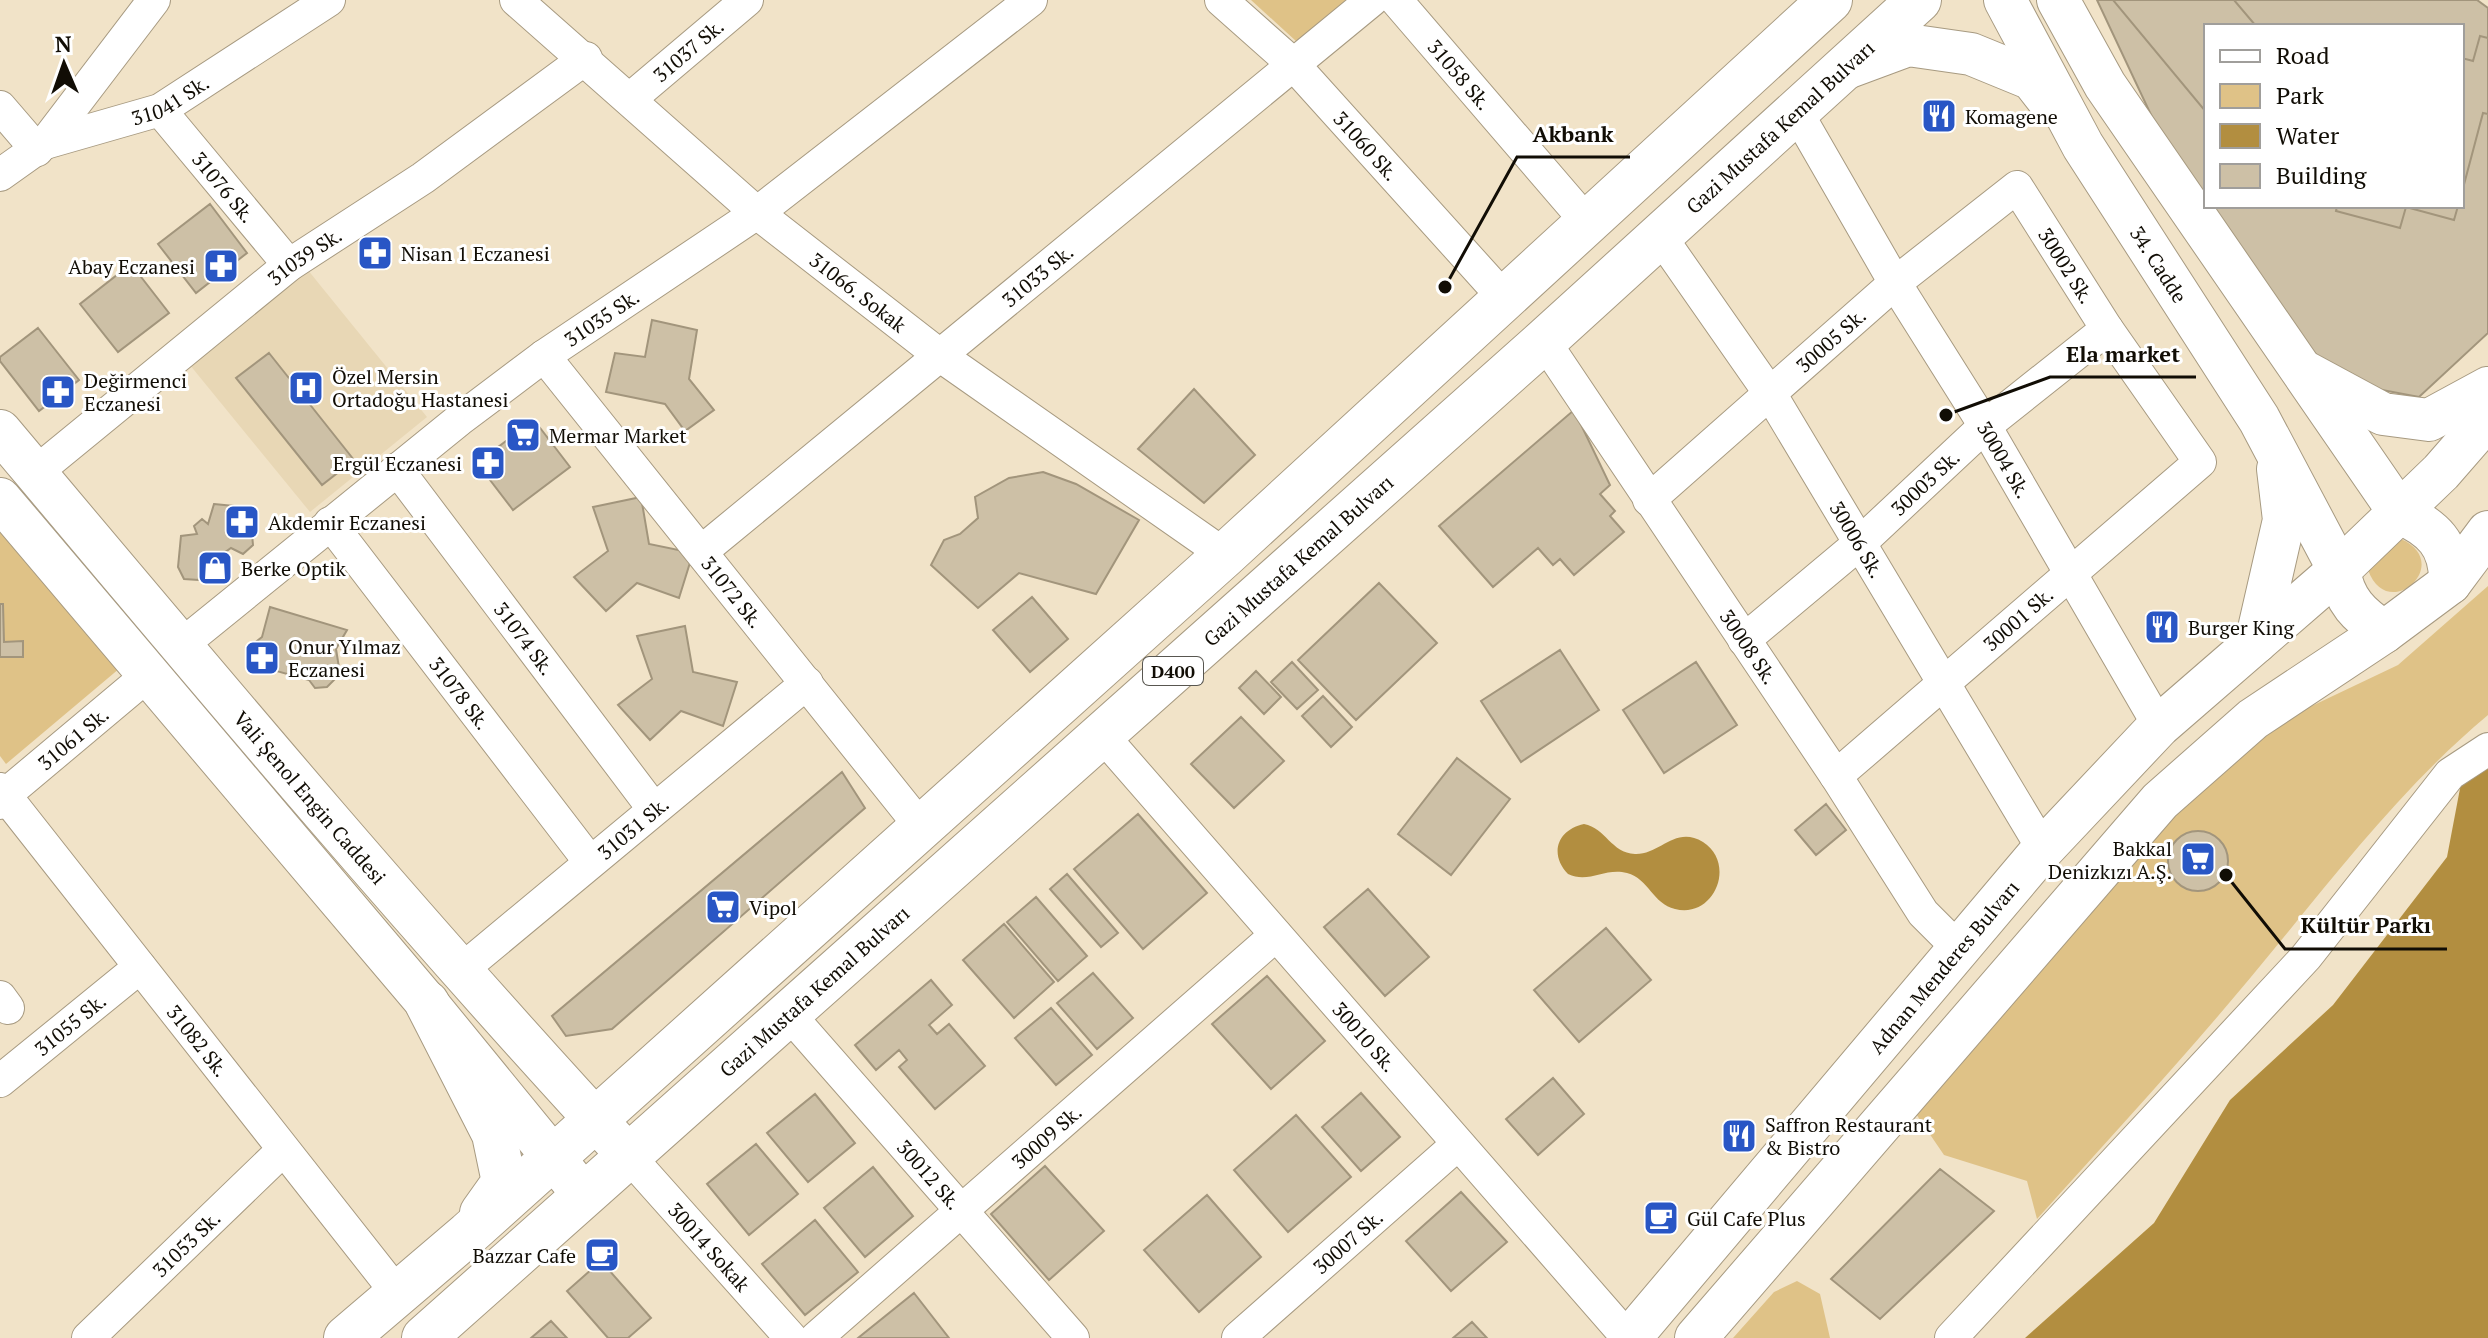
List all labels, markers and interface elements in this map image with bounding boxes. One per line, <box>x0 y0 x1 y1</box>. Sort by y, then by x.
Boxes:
street label: 31037 Sk. <box>647 12 729 88</box>
north arrow <box>24 24 104 104</box>
legend <box>2204 24 2464 208</box>
text: N <box>54 29 72 58</box>
street label: 31058 Sk. <box>1422 33 1498 115</box>
street label: Gazi Mustafa Kemal Bulvarı <box>1680 34 1880 219</box>
text: Road <box>2276 39 2330 71</box>
street label: 31041 Sk. <box>128 68 214 131</box>
text: Park <box>2276 79 2325 111</box>
restaurant icon: Komagene <box>1920 97 1958 135</box>
place label: Komagene <box>1965 103 2058 130</box>
street label: 31060 Sk. <box>1328 105 1405 186</box>
callout: Akbank <box>1517 111 1630 157</box>
text: Akbank <box>1532 119 1614 148</box>
text: Water <box>2276 119 2340 151</box>
street label: 31076 Sk. <box>186 146 261 228</box>
text: Building <box>2276 159 2367 191</box>
street label: 34. Cadde <box>2124 220 2194 308</box>
street label: 31039 Sk. <box>261 221 347 291</box>
street label: 30002 Sk. <box>2033 222 2101 308</box>
pharmacy icon: Nisan 1 Eczanesi <box>356 234 394 272</box>
street label: 31033 Sk. <box>996 238 1079 313</box>
place label: Nisan 1 Eczanesi <box>401 240 550 267</box>
street label: 31066. Sokak <box>804 246 913 338</box>
pharmacy icon: Abay Eczanesi <box>202 247 240 285</box>
place label: Abay Eczanesi <box>68 253 195 280</box>
street label: 31035 Sk. <box>559 283 644 352</box>
street label: 30005 Sk. <box>1790 302 1871 378</box>
callout: Ela market <box>2050 331 2196 377</box>
text: Ela market <box>2066 339 2180 368</box>
place label: Özel Mersin Ortadoğu Hastanesi <box>332 363 508 413</box>
place label: Değirmenci Eczanesi <box>84 367 187 417</box>
hospital icon: Özel Mersin Ortadoğu Hastanesi <box>287 369 325 407</box>
pharmacy icon: Değirmenci Eczanesi <box>39 373 77 411</box>
supermarket icon: Mermar Market <box>504 416 542 454</box>
street label: 30004 Sk. <box>1971 416 2037 503</box>
place label: Mermar Market <box>549 422 687 449</box>
street label: 30003 Sk. <box>1885 443 1965 521</box>
pharmacy icon: Ergül Eczanesi <box>469 444 507 482</box>
place label: Ergül Eczanesi <box>333 450 462 477</box>
street label: Gazi Mustafa Kemal Bulvarı <box>1197 468 1399 652</box>
street label: 30006 Sk. <box>1824 496 1891 583</box>
pharmacy icon: Akdemir Eczanesi <box>223 503 261 541</box>
place label: Akdemir Eczanesi <box>268 509 426 536</box>
shop icon: Berke Optik <box>196 549 234 587</box>
street label: 31072 Sk. <box>696 550 770 633</box>
place label: Berke Optik <box>241 555 346 582</box>
street label: 30001 Sk. <box>1977 581 2059 657</box>
street label: 31074 Sk. <box>488 596 561 680</box>
street label: 30008 Sk. <box>1714 604 1784 689</box>
restaurant icon: Burger King <box>2143 608 2181 646</box>
place label: Burger King <box>2188 614 2294 641</box>
place label: Onur Yılmaz Eczanesi <box>288 633 401 683</box>
pharmacy icon: Onur Yılmaz Eczanesi <box>243 639 281 677</box>
street label: 31078 Sk. <box>424 651 497 735</box>
road number: D400 <box>1143 657 1203 685</box>
street label: 31061 Sk. <box>32 700 114 776</box>
street label: Vali Şenol Engin Caddesi <box>228 705 392 890</box>
street label: 31031 Sk. <box>592 790 674 865</box>
place label: Bakkal Denizkızı A.Ş. <box>2048 835 2172 885</box>
supermarket icon: Bakkal Denizkızı A.Ş. <box>2179 840 2217 878</box>
street label: Adnan Menderes Bulvarı <box>1863 874 2025 1059</box>
supermarket icon: Vipol <box>704 888 742 926</box>
place label: Vipol <box>749 894 797 921</box>
street label: Gazi Mustafa Kemal Bulvarı <box>713 899 915 1083</box>
callout: Kültür Parkı <box>2285 903 2447 949</box>
text: Kültür Parkı <box>2301 910 2431 939</box>
street label: 31055 Sk. <box>28 987 111 1061</box>
street label: 30010 Sk. <box>1327 996 1403 1077</box>
street label: 31082 Sk. <box>161 999 235 1082</box>
street label: 30009 Sk. <box>1005 1098 1087 1174</box>
place label: Saffron Restaurant & Bistro <box>1765 1111 1933 1161</box>
restaurant icon: Saffron Restaurant & Bistro <box>1720 1117 1758 1155</box>
street label: 30012 Sk. <box>891 1134 968 1215</box>
street label: 30014 Sokak <box>663 1196 757 1297</box>
cafe icon: Gül Cafe Plus <box>1642 1199 1680 1237</box>
street label: 30007 Sk. <box>1307 1203 1388 1280</box>
street label: 31053 Sk. <box>146 1204 226 1283</box>
place label: Gül Cafe Plus <box>1687 1205 1806 1232</box>
cafe icon: Bazzar Cafe <box>583 1236 621 1274</box>
place label: Bazzar Cafe <box>472 1242 576 1269</box>

